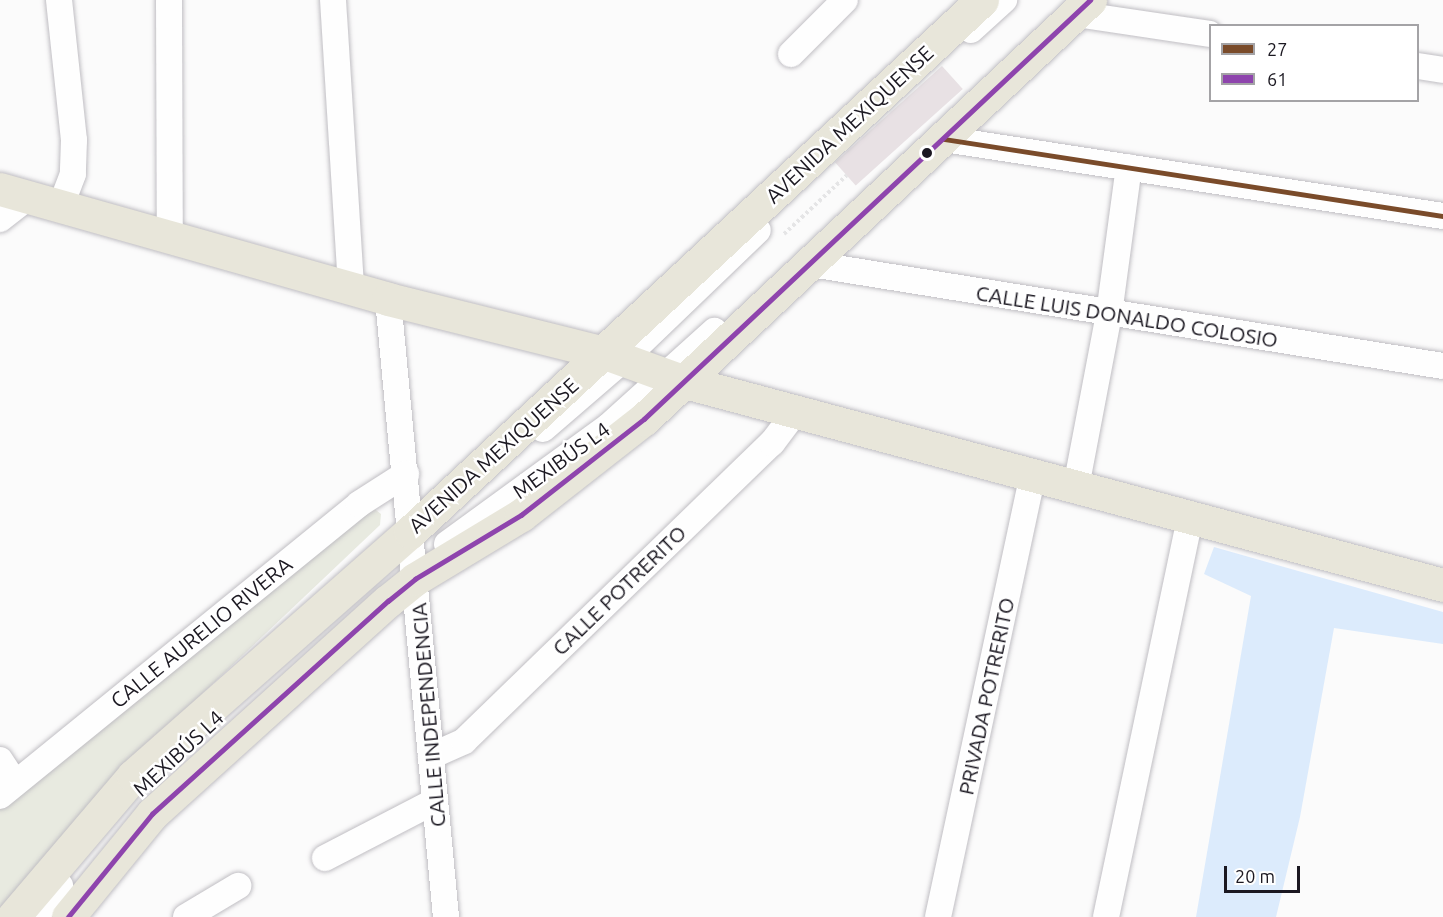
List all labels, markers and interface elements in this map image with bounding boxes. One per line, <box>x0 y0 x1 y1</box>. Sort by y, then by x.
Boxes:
legend <box>1209 24 1419 102</box>
text: 27 <box>1267 39 1287 59</box>
street label: AVENIDA MEXIQUENSE <box>760 40 938 208</box>
text: 61 <box>1267 69 1287 89</box>
unlabelled marker <box>921 147 933 159</box>
street label: CALLE LUIS DONALDO COLOSIO <box>974 280 1280 352</box>
street label: AVENIDA MEXIQUENSE <box>403 372 583 538</box>
street label: MEXIBÚS L4 <box>507 416 615 504</box>
street label: CALLE POTRERITO <box>547 520 691 660</box>
street label: CALLE AURELIO RIVERA <box>105 551 297 713</box>
street label: PRIVADA POTRERITO <box>953 595 1019 797</box>
street label: CALLE INDEPENDENCIA <box>406 602 450 828</box>
street label: MEXIBÚS L4 <box>128 705 228 801</box>
scale bar <box>1227 854 1304 892</box>
text: 20 m <box>1235 866 1275 886</box>

